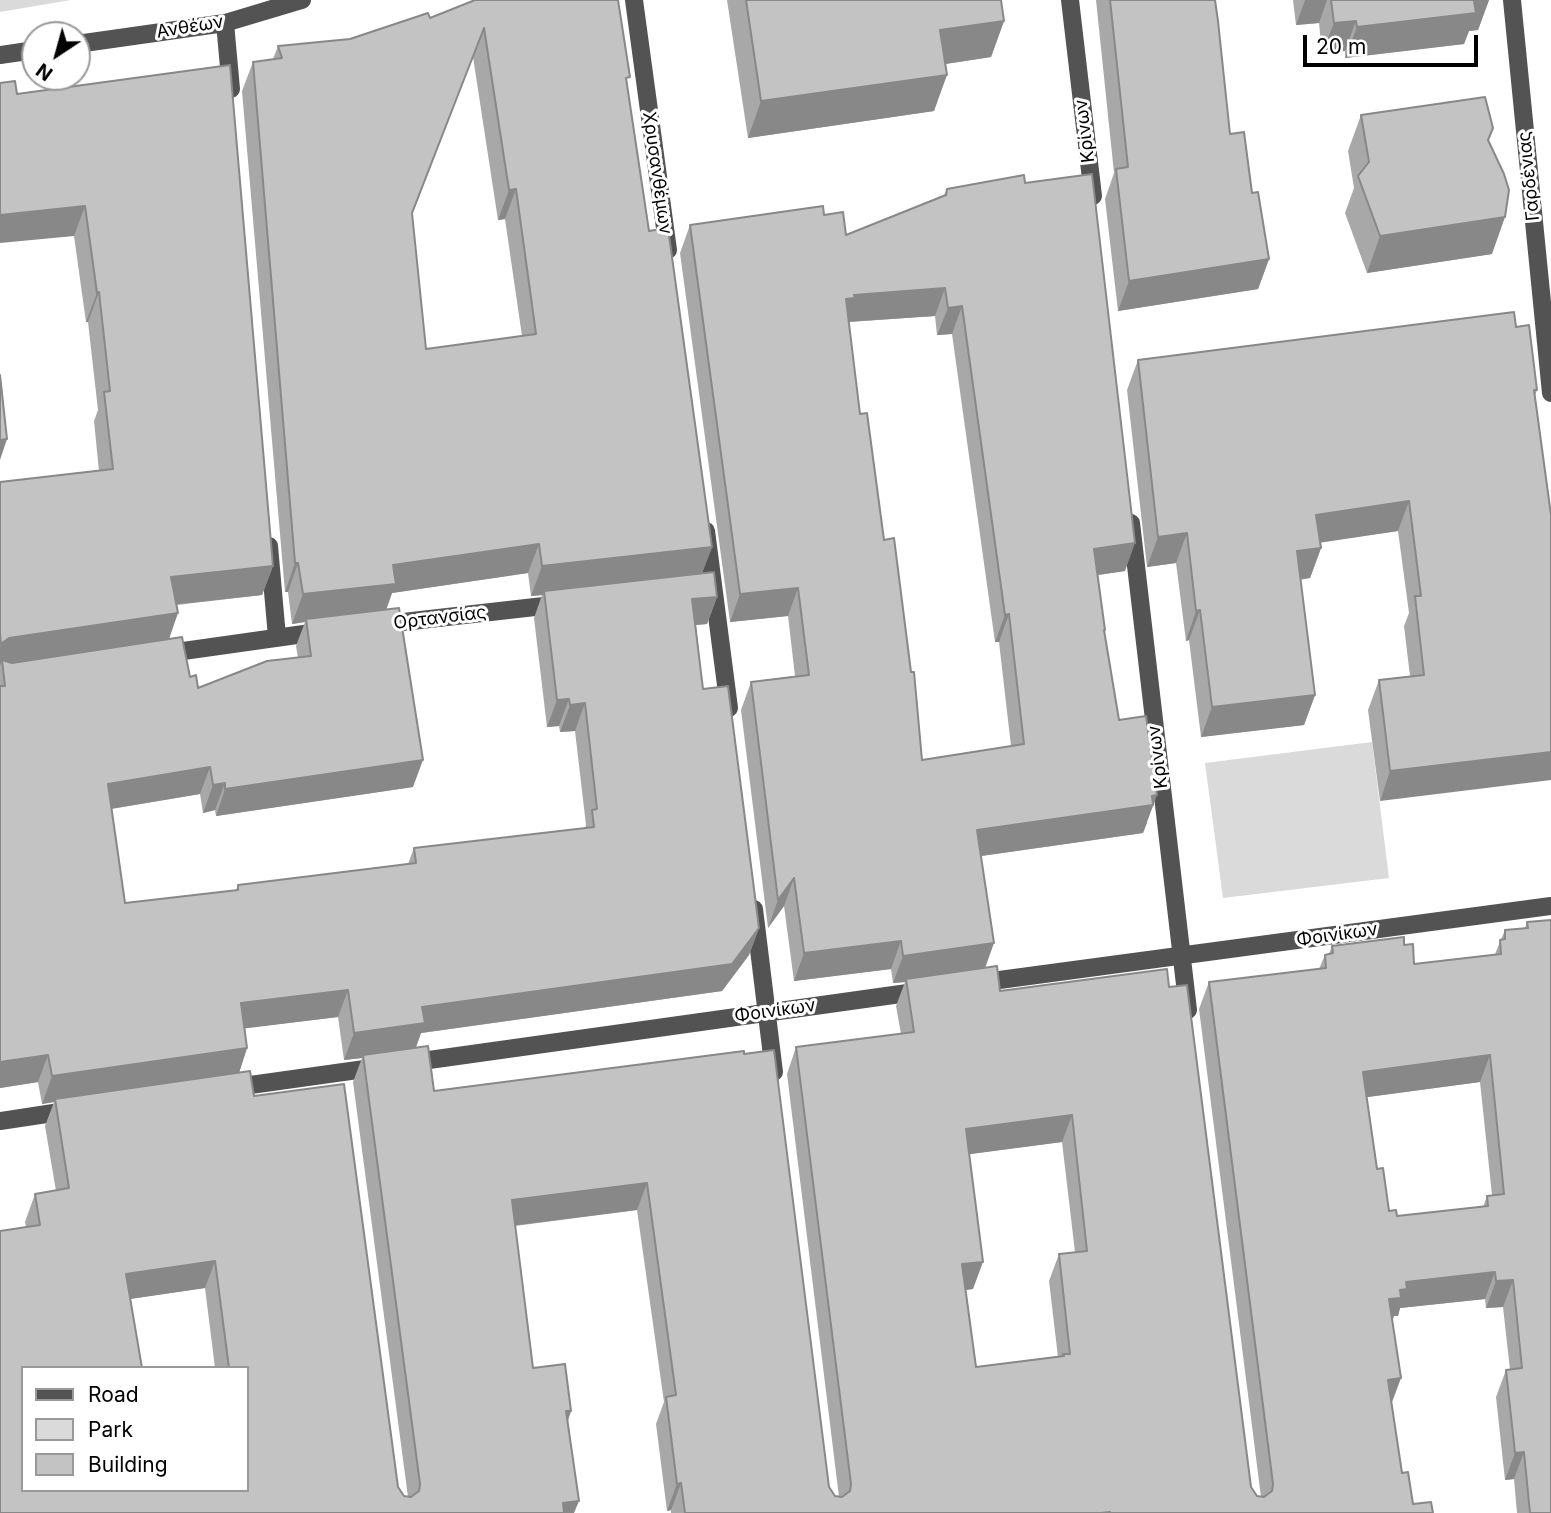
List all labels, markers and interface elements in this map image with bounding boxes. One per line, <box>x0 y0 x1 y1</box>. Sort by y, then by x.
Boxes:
street label: Ανθέων <box>155 11 225 43</box>
north arrow <box>21 21 91 91</box>
scale bar <box>1306 21 1481 65</box>
text: 20 m <box>1316 34 1366 59</box>
text: N <box>32 58 57 85</box>
street label: Κρίνων <box>1070 98 1100 164</box>
street label: Χρυσανθέμων <box>638 110 676 236</box>
street label: Γαρδένιας <box>1514 130 1544 222</box>
street label: Ορτανσίας <box>392 602 488 634</box>
street label: Κρίνων <box>1143 724 1173 790</box>
street label: Φοινίκων <box>1295 919 1379 951</box>
street label: Φοινίκων <box>733 995 817 1027</box>
legend <box>21 1366 248 1492</box>
text: Road <box>88 1382 139 1407</box>
text: Park <box>88 1417 133 1442</box>
text: Building <box>88 1452 168 1477</box>

